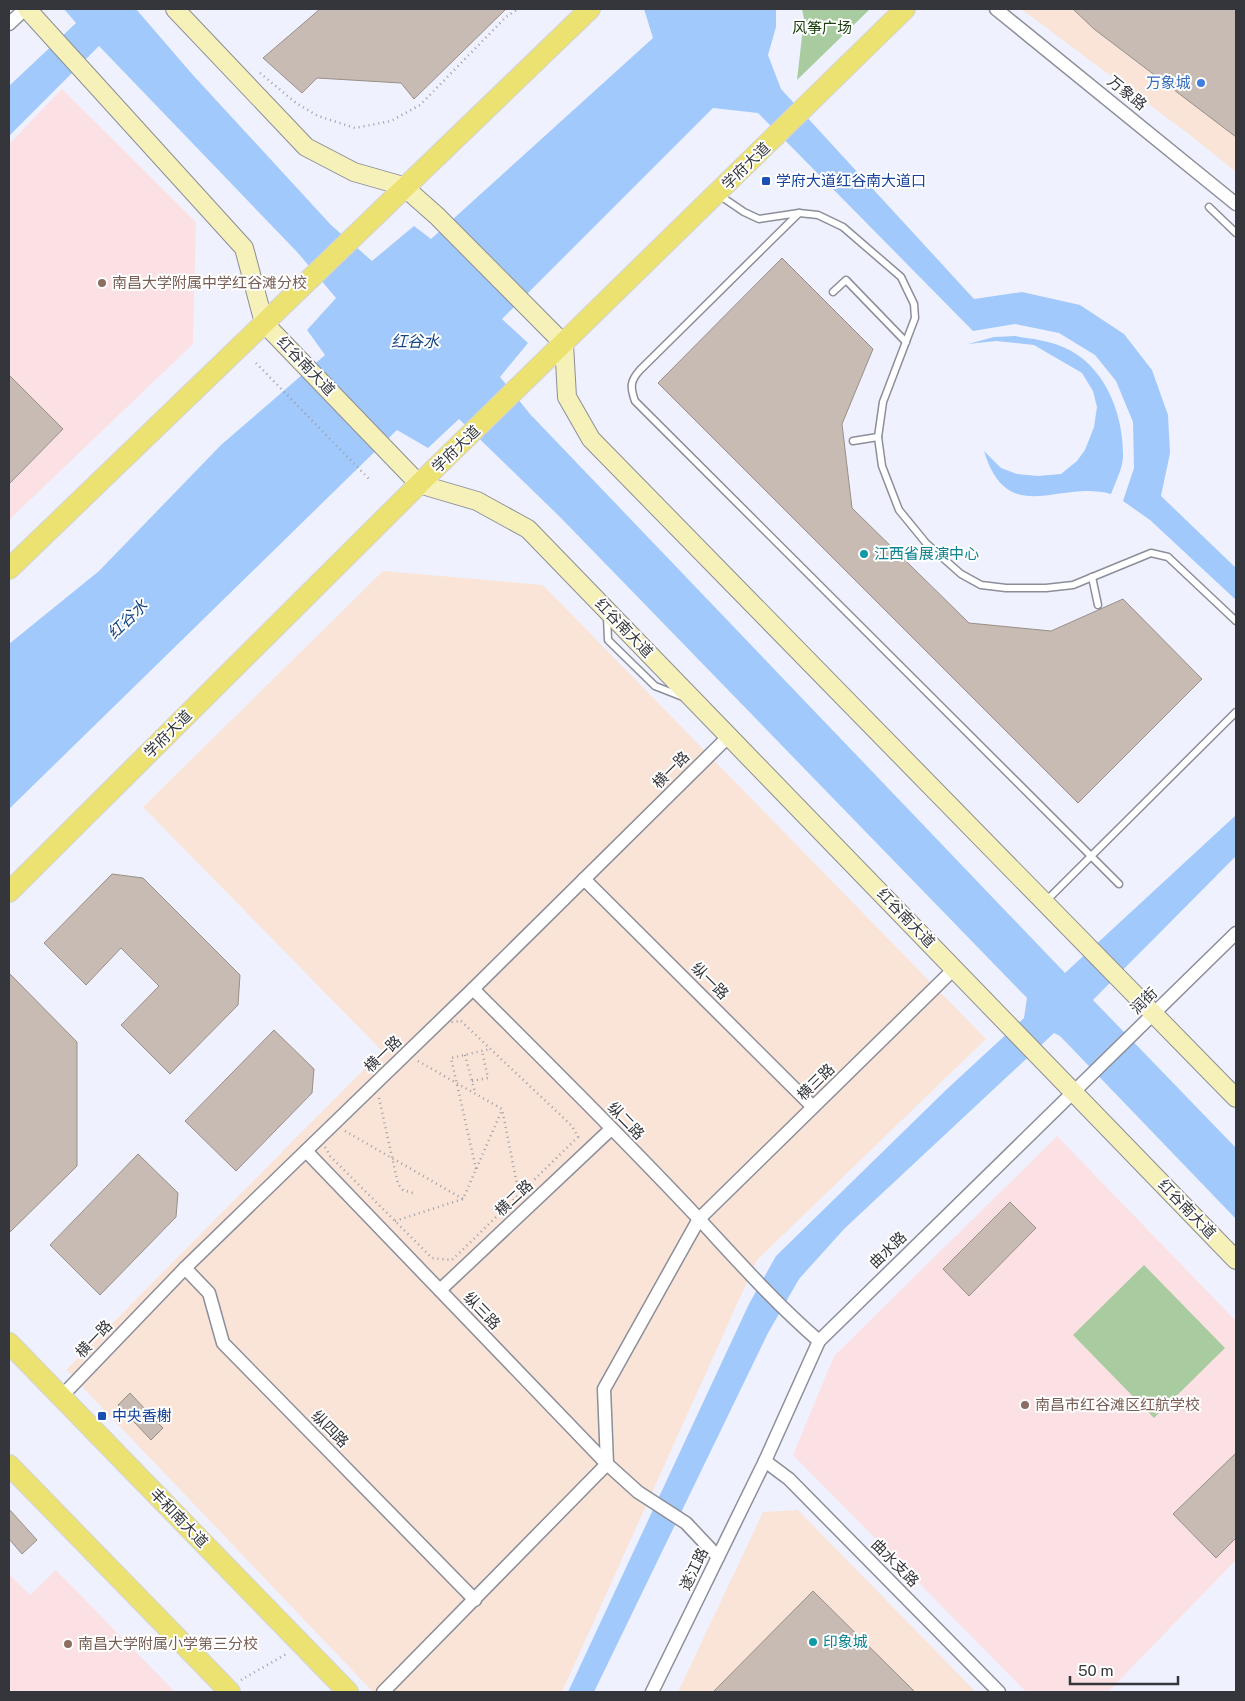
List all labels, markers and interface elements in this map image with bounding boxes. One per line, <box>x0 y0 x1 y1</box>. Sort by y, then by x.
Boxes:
park label: 风筝广场 <box>792 19 852 36</box>
street label: 万象路 <box>1104 72 1150 113</box>
place label: 万象城 <box>1146 74 1191 91</box>
marker: 万象城 <box>1195 77 1207 89</box>
street label: 学府大道 <box>718 139 773 193</box>
place label: 学府大道红谷南大道口 <box>776 172 926 189</box>
marker: 学府大道红谷南大道口 <box>760 175 772 187</box>
place label: 南昌大学附属中学红谷滩分校 <box>112 274 307 291</box>
marker: 南昌大学附属中学红谷滩分校 <box>96 277 108 289</box>
water label: 红谷水 <box>391 332 440 351</box>
street label: 红谷南大道 <box>274 333 339 399</box>
street label: 学府大道 <box>428 422 483 476</box>
place label: 江西省展演中心 <box>874 545 979 562</box>
marker: 江西省展演中心 <box>858 548 870 560</box>
water label: 红谷水 <box>103 595 152 643</box>
street label: 红谷南大道 <box>592 595 657 661</box>
street label: 学府大道 <box>140 706 195 761</box>
street label: 横一路 <box>649 748 693 792</box>
street label: 红谷南大道 <box>874 885 939 951</box>
street label: 纵一路 <box>688 959 732 1003</box>
street label: 润街 <box>1127 984 1160 1017</box>
street label: 横一路 <box>361 1032 405 1075</box>
street label: 横三路 <box>794 1060 838 1103</box>
street label: 纵二路 <box>605 1099 648 1143</box>
street label: 横二路 <box>491 1176 536 1219</box>
street label: 红谷南大道 <box>1155 1176 1220 1242</box>
street label: 曲水路 <box>866 1228 910 1271</box>
street label: 纵三路 <box>461 1289 504 1333</box>
street label: 横一路 <box>72 1317 115 1361</box>
place label: 南昌市红谷滩区红航学校 <box>1035 1396 1200 1413</box>
marker: 南昌市红谷滩区红航学校 <box>1019 1399 1031 1411</box>
place label: 中央香榭 <box>112 1407 172 1424</box>
street label: 纵四路 <box>308 1407 352 1451</box>
marker: 中央香榭 <box>96 1410 108 1422</box>
street label: 丰和南大道 <box>147 1485 212 1551</box>
street label: 曲水支路 <box>868 1535 923 1590</box>
street label: 遂江路 <box>676 1545 711 1593</box>
place label: 印象城 <box>823 1633 868 1650</box>
place label: 南昌大学附属小学第三分校 <box>78 1635 258 1652</box>
marker: 印象城 <box>807 1636 819 1648</box>
marker: 南昌大学附属小学第三分校 <box>62 1638 74 1650</box>
scale bar <box>1070 1654 1178 1686</box>
text: 50 m <box>1078 1662 1113 1679</box>

